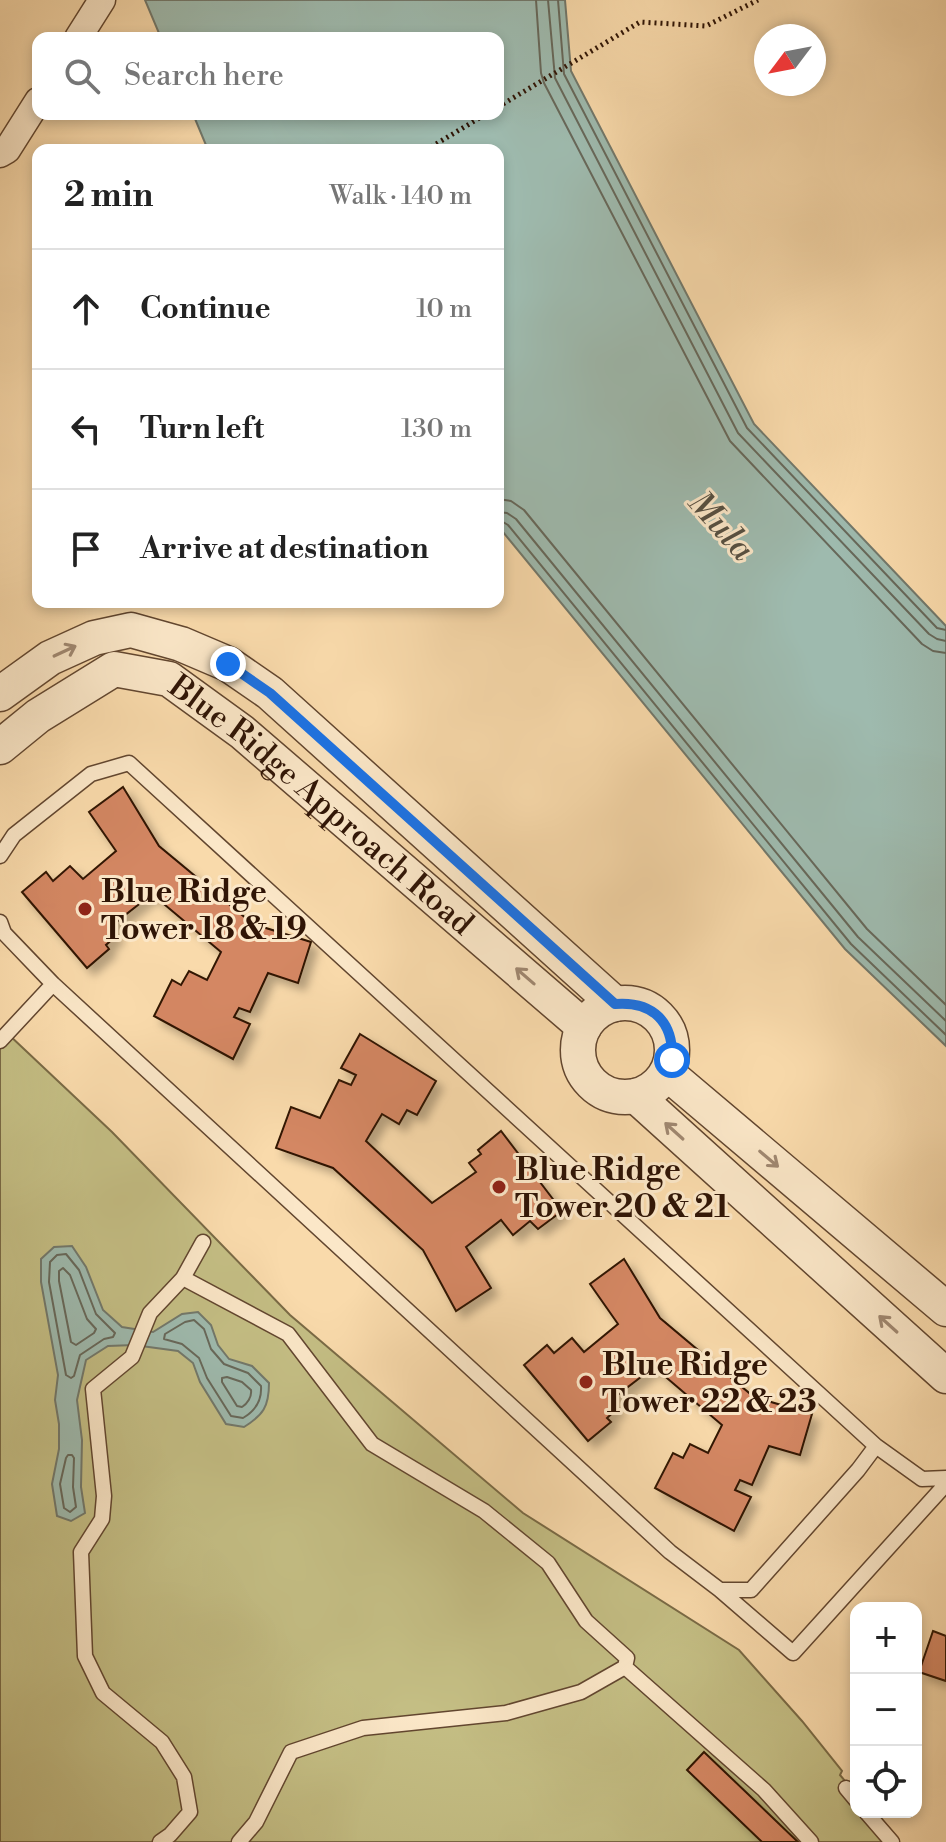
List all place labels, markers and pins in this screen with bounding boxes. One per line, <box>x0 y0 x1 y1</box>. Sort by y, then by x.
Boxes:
place label: Blue Ridge Tower 18 & 19 <box>101 872 307 949</box>
marker: Blue Ridge Tower 18 & 19 <box>76 900 94 918</box>
place label: Blue Ridge Tower 20 & 21 <box>515 1150 730 1227</box>
marker: Blue Ridge Tower 20 & 21 <box>490 1178 508 1196</box>
place label: Blue Ridge Tower 22 & 23 <box>602 1345 817 1422</box>
marker: Blue Ridge Tower 22 & 23 <box>577 1373 595 1391</box>

